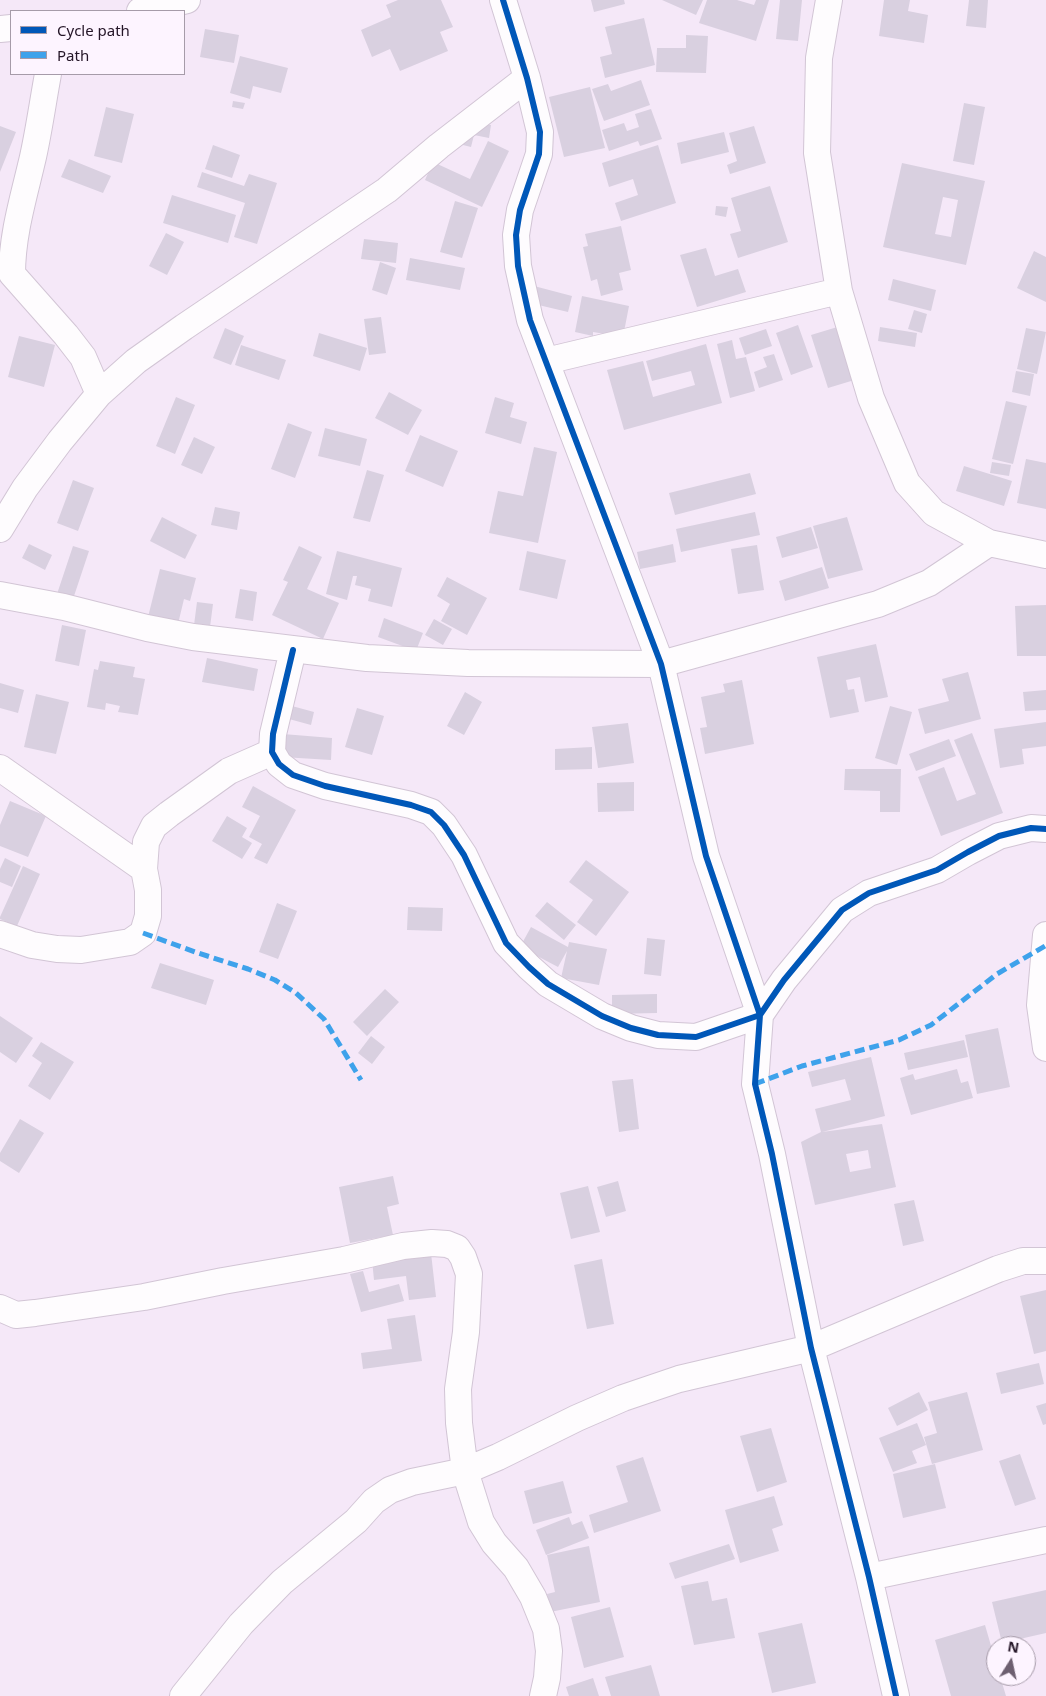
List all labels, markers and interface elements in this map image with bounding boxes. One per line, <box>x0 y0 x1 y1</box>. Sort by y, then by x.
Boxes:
legend <box>10 10 185 75</box>
text: Cycle path <box>57 20 130 40</box>
text: Path <box>57 45 89 65</box>
north arrow <box>986 1636 1036 1686</box>
text: N <box>1006 1636 1021 1657</box>

